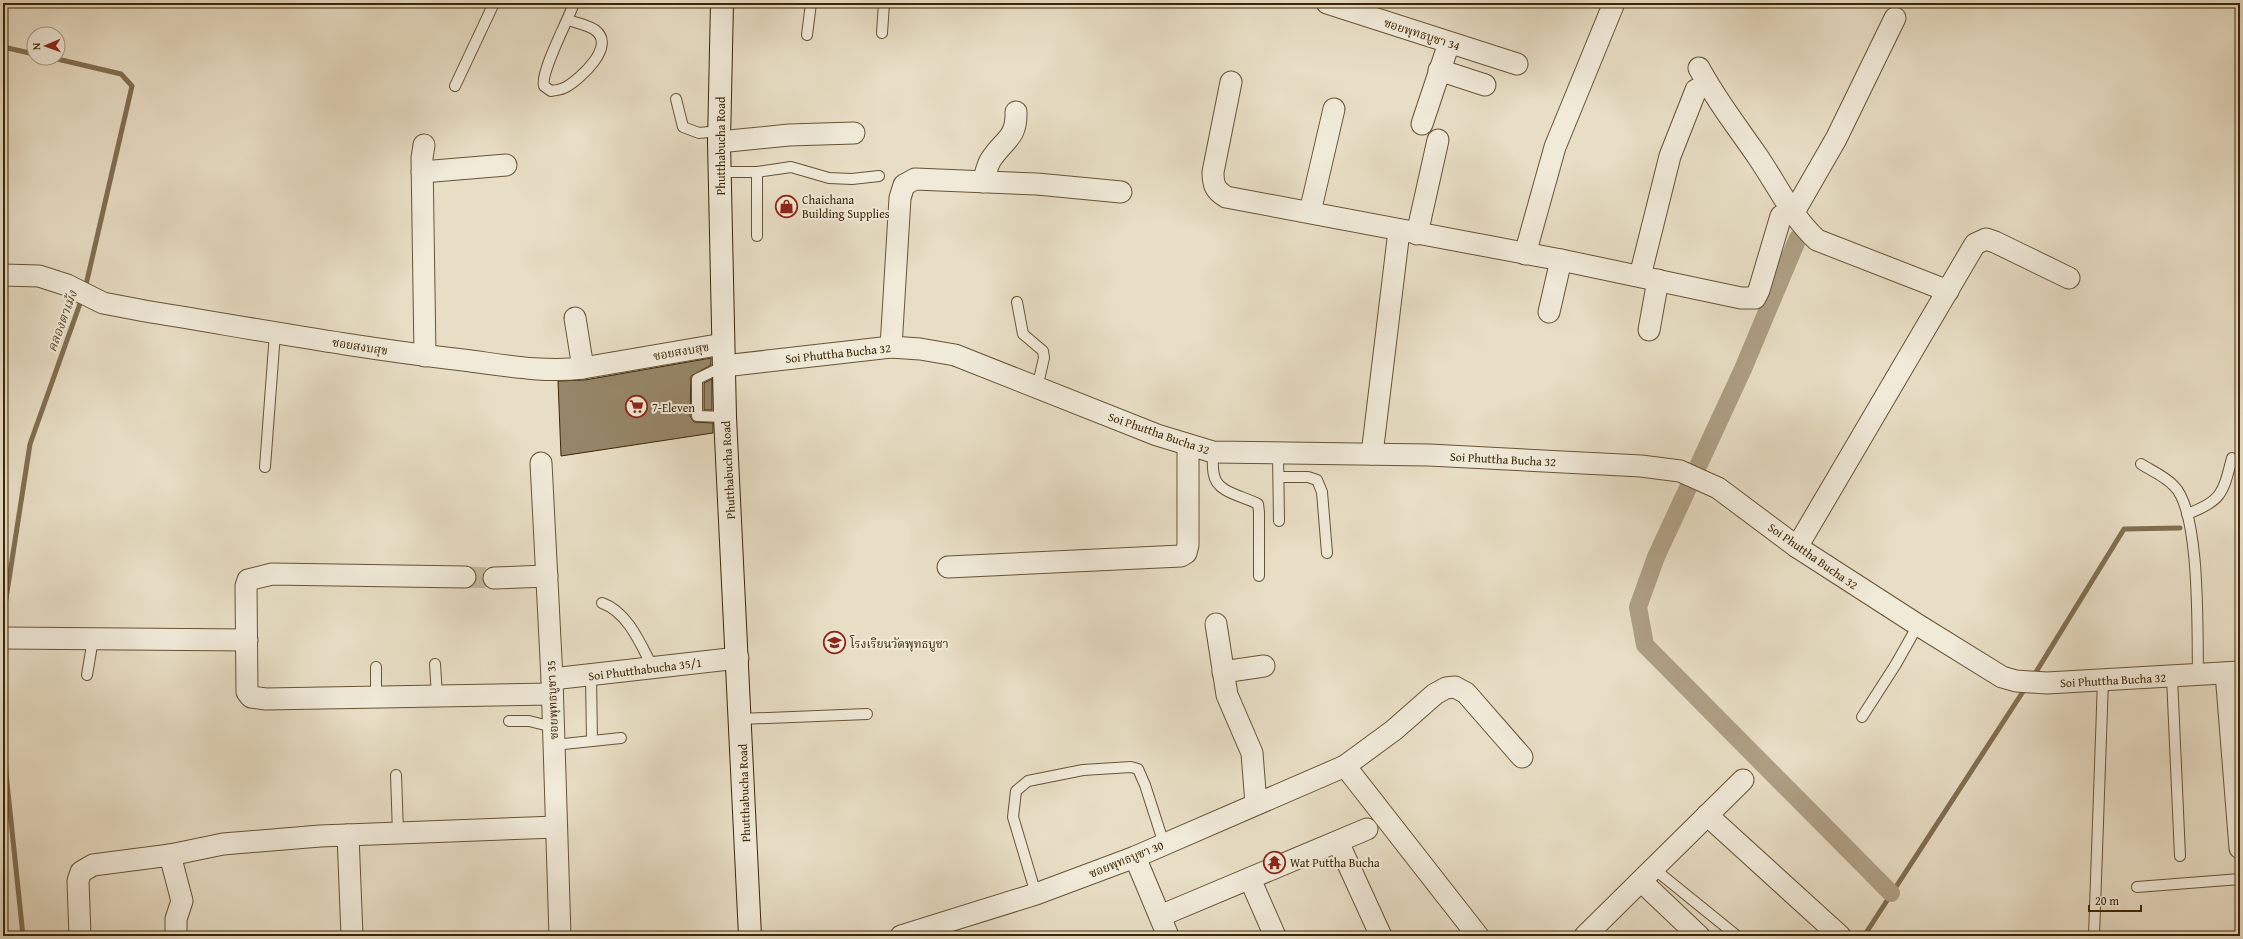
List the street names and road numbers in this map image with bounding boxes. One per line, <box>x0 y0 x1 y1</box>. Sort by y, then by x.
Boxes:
street label: ซอยพุทธบูชา 34 <box>1382 14 1463 54</box>
street label: Phutthabucha Road <box>712 96 729 195</box>
street label: ซอยสงบสุข <box>331 333 389 359</box>
street label: ซอยสงบสุข <box>652 338 710 364</box>
street label: Soi Phuttha Bucha 32 <box>784 339 892 367</box>
street label: Soi Phuttha Bucha 32 <box>1106 408 1212 458</box>
street label: Phutthabucha Road <box>717 420 739 520</box>
street label: Soi Phuttha Bucha 32 <box>1450 448 1557 470</box>
street label: Soi Phuttha Bucha 32 <box>1765 519 1862 594</box>
street label: Soi Phutthabucha 35/1 <box>587 654 703 684</box>
street label: ซอยพุทธบูชา 35 <box>542 660 562 740</box>
street label: Soi Phuttha Bucha 32 <box>2060 669 2167 691</box>
street label: Phutthabucha Road <box>734 743 754 843</box>
street label: ซอยพุทธบูชา 30 <box>1086 836 1166 882</box>

